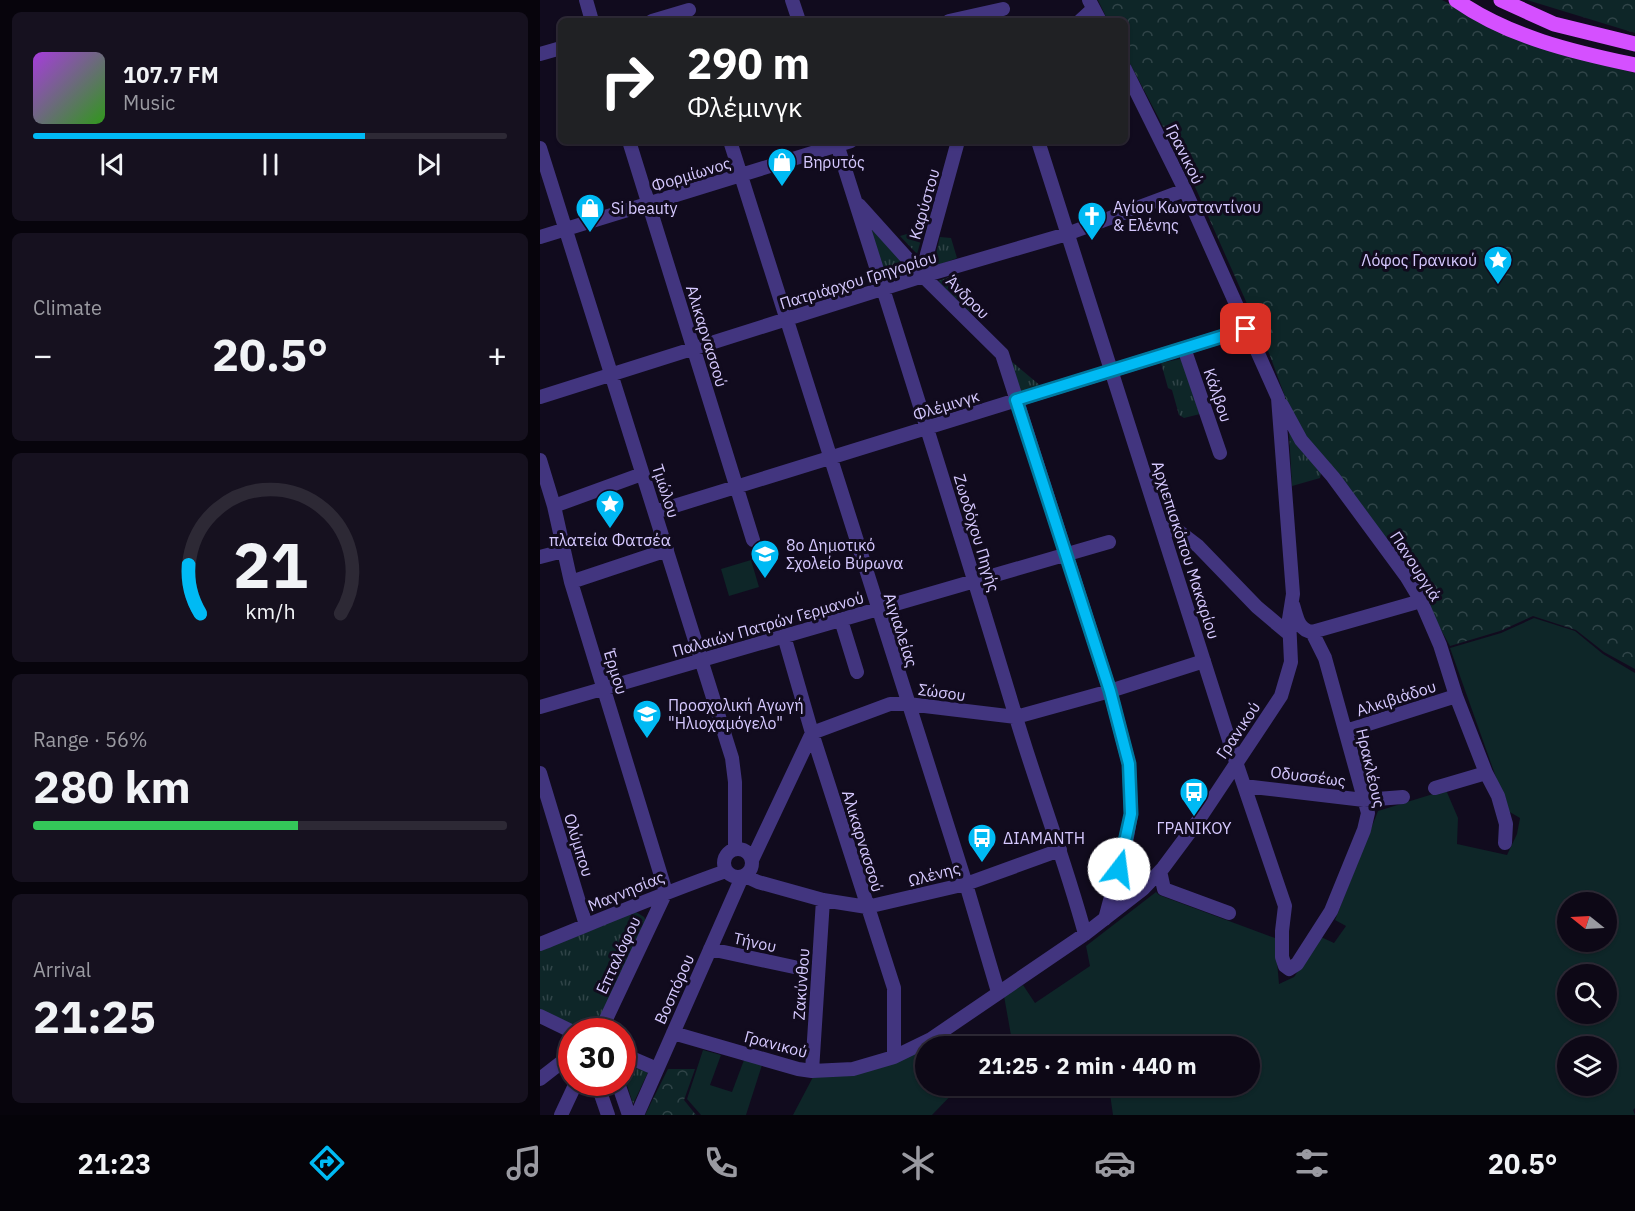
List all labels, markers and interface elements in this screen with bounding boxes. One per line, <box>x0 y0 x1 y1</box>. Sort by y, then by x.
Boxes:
text: 290 m <box>687 36 810 91</box>
icon: right <box>588 42 666 120</box>
text: 107.7 FM <box>123 60 219 89</box>
text: Music <box>123 89 175 116</box>
text: Φλέμινγκ <box>687 89 802 124</box>
street label: Γρανικού <box>1162 121 1208 187</box>
shop icon: Βηρυτός <box>766 146 798 188</box>
icon: previous <box>96 148 129 181</box>
icon: pause <box>254 148 287 181</box>
icon: next <box>412 148 445 181</box>
street label: Φορμίωνος <box>649 152 733 196</box>
place label: Βηρυτός <box>803 152 865 172</box>
street label: Καρύστου <box>904 166 944 242</box>
shop icon: Si beauty <box>574 192 606 234</box>
place label: Αγίου Κωνσταντίνου & Ελένης <box>1113 197 1261 235</box>
place label: Si beauty <box>611 198 677 218</box>
church icon: Αγίου Κωνσταντίνου & Ελένης <box>1076 200 1108 242</box>
place icon: Λόφος Γρανικού <box>1482 244 1514 286</box>
street label: Πατριάρχου Γρηγορίου <box>777 247 939 313</box>
place label: Λόφος Γρανικού <box>1361 250 1477 270</box>
street label: Άνδρου <box>942 271 994 323</box>
street label: Αλικαρνασσού <box>682 283 732 389</box>
text: Climate <box>33 294 102 321</box>
pin <box>1220 303 1271 354</box>
icon: arrive <box>1229 312 1262 345</box>
text: 20.5° <box>212 325 328 383</box>
text: − <box>33 333 53 376</box>
text: + <box>487 333 507 376</box>
street label: Κάλβου <box>1199 365 1237 425</box>
street label: Φλέμινγκ <box>910 385 982 425</box>
street label: Αρχιεπισκόπου Μακαρίου <box>1148 458 1224 642</box>
street label: Τμώλου <box>648 462 684 520</box>
street label: Ζωοδόχου Πηγής <box>950 472 1004 595</box>
place icon: πλατεία Φατσέα <box>594 488 626 530</box>
text: 21 <box>233 525 307 606</box>
street label: Πανουργιά <box>1386 527 1446 605</box>
place label: πλατεία Φατσέα <box>549 530 671 550</box>
place label: 8ο Δημοτικό Σχολείο Βύρωνα <box>786 535 903 573</box>
school or university icon: 8ο Δημοτικό Σχολείο Βύρωνα <box>749 538 781 580</box>
street label: Παλαιών Πατρών Γερμανού <box>670 587 866 661</box>
street label: Αιγιαλείας <box>880 590 922 670</box>
text: km/h <box>245 598 295 626</box>
street label: Έρμου <box>599 646 632 697</box>
street label: Αλκιβιάδου <box>1353 676 1439 720</box>
street label: Σώσου <box>917 679 967 705</box>
place label: Προσχολική Αγωγή "Ηλιοχαμόγελο" <box>668 695 804 733</box>
school or university icon: Προσχολική Αγωγή "Ηλιοχαμόγελο" <box>631 698 663 740</box>
street label: Γρανικού <box>1212 698 1264 762</box>
text: Range · 56% <box>33 726 148 753</box>
street label: Ηρακλέους <box>1352 726 1390 810</box>
text: 280 km <box>33 757 191 815</box>
street label: Οδυσσέως <box>1269 761 1347 791</box>
bus stop icon: ΓΡΑΝΙΚΟΥ <box>1178 776 1210 818</box>
street label: Αλικαρνασσού <box>838 788 888 894</box>
street label: Ολύμπου <box>560 811 598 879</box>
place label: ΓΡΑΝΙΚΟΥ <box>1156 818 1232 838</box>
bus stop icon: ΔΙΑΜΑΝΤΗ <box>966 822 998 864</box>
place label: ΔΙΑΜΑΝΤΗ <box>1003 828 1085 848</box>
position arrow <box>1087 837 1151 901</box>
street label: Ωλένης <box>906 857 962 891</box>
street label: Μαγνησίας <box>585 866 667 915</box>
north arrow <box>1557 892 1617 952</box>
map controls <box>1557 892 1617 1096</box>
street label: Επταλόφου <box>591 913 645 997</box>
street label: Τήνου <box>732 928 778 956</box>
street label: Ζακύνθου <box>789 947 813 1021</box>
street label: Βοσπόρου <box>650 951 698 1027</box>
text: Arrival <box>33 956 91 983</box>
button: search <box>1557 964 1617 1024</box>
text: 21:25 <box>33 987 156 1045</box>
speed limit sign: 30 <box>558 1018 636 1096</box>
street label: Γρανικού <box>742 1026 810 1062</box>
button: layers <box>1557 1036 1617 1096</box>
text: 21:25 · 2 min · 440 m <box>978 1051 1197 1080</box>
icon: directions <box>306 1142 348 1184</box>
icon: music <box>503 1142 545 1184</box>
icon: phone <box>700 1142 742 1184</box>
icon: climate <box>897 1142 939 1184</box>
icon: car <box>1094 1142 1136 1184</box>
icon: filters <box>1291 1142 1333 1184</box>
text: 21:23 <box>77 1146 151 1181</box>
text: 20.5° <box>1488 1146 1557 1181</box>

